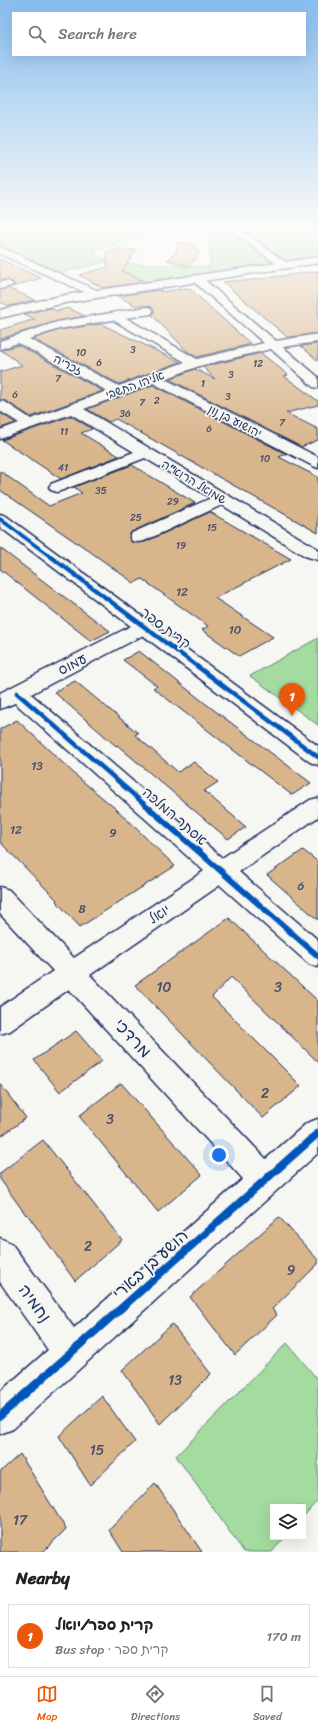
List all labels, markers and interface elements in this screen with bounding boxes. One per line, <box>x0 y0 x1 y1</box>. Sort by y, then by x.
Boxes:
search box <box>12 12 306 56</box>
text: Search here <box>58 21 137 47</box>
icon: search <box>26 23 48 45</box>
house number: 3 <box>130 341 136 359</box>
house number: 10 <box>76 344 86 362</box>
street label: זכריה <box>49 348 87 382</box>
house number: 6 <box>96 354 102 372</box>
house number: 12 <box>253 355 263 373</box>
street label: אליהו התשבי <box>102 364 168 406</box>
house number: 3 <box>228 366 234 384</box>
house number: 7 <box>55 370 62 388</box>
house number: 1 <box>201 375 205 393</box>
house number: 6 <box>12 386 18 404</box>
house number: 3 <box>225 388 231 406</box>
house number: 2 <box>154 392 160 410</box>
house number: 7 <box>139 394 146 412</box>
street label: יהושוע בן נון <box>204 398 266 444</box>
house number: 36 <box>119 405 131 423</box>
house number: 7 <box>279 414 286 432</box>
house number: 6 <box>206 420 212 438</box>
house number: 11 <box>60 423 68 441</box>
house number: 10 <box>260 450 270 468</box>
street label: שמואל הרוא"ה <box>157 454 232 511</box>
house number: 41 <box>58 459 68 477</box>
house number: 35 <box>95 482 107 500</box>
house number: 29 <box>167 493 179 511</box>
house number: 25 <box>130 509 142 527</box>
house number: 15 <box>207 519 217 537</box>
house number: 19 <box>176 537 186 555</box>
house number: 12 <box>176 581 188 603</box>
street label: קרית ספר <box>135 601 196 656</box>
house number: 10 <box>229 619 242 641</box>
street label: עמוס <box>53 646 91 682</box>
pin: 1 <box>279 683 305 716</box>
house number: 13 <box>31 755 43 777</box>
street label: אסתר המלכה <box>136 781 213 852</box>
house number: 12 <box>10 819 22 841</box>
house number: 9 <box>109 822 117 844</box>
house number: 6 <box>298 875 305 897</box>
house number: 8 <box>78 898 86 920</box>
street label: יואל <box>143 898 175 931</box>
house number: 10 <box>157 975 172 1000</box>
house number: 3 <box>274 975 282 1000</box>
street label: מרדכי <box>106 1011 160 1065</box>
house number: 2 <box>261 1081 269 1106</box>
house number: 3 <box>106 1107 114 1132</box>
your location <box>209 1145 229 1165</box>
street label: הושע בן בארי <box>105 1221 195 1307</box>
house number: 2 <box>84 1234 92 1259</box>
house number: 9 <box>287 1258 296 1283</box>
street label: נחמיה <box>10 1277 60 1329</box>
house number: 13 <box>168 1368 182 1393</box>
house number: 15 <box>90 1438 105 1463</box>
map controls <box>270 1504 306 1540</box>
button: layers <box>270 1504 306 1540</box>
house number: 17 <box>13 1508 28 1533</box>
text: Nearby <box>16 1563 70 1593</box>
text: קרית ספר/יואל <box>55 1612 153 1638</box>
text: 1 <box>27 1625 33 1648</box>
text: 170 m <box>266 1625 301 1648</box>
text: Bus stop · קרית ספר <box>55 1638 168 1661</box>
tab: Map <box>36 1683 58 1726</box>
tab: Directions <box>131 1683 180 1726</box>
tab: Saved <box>253 1683 282 1726</box>

